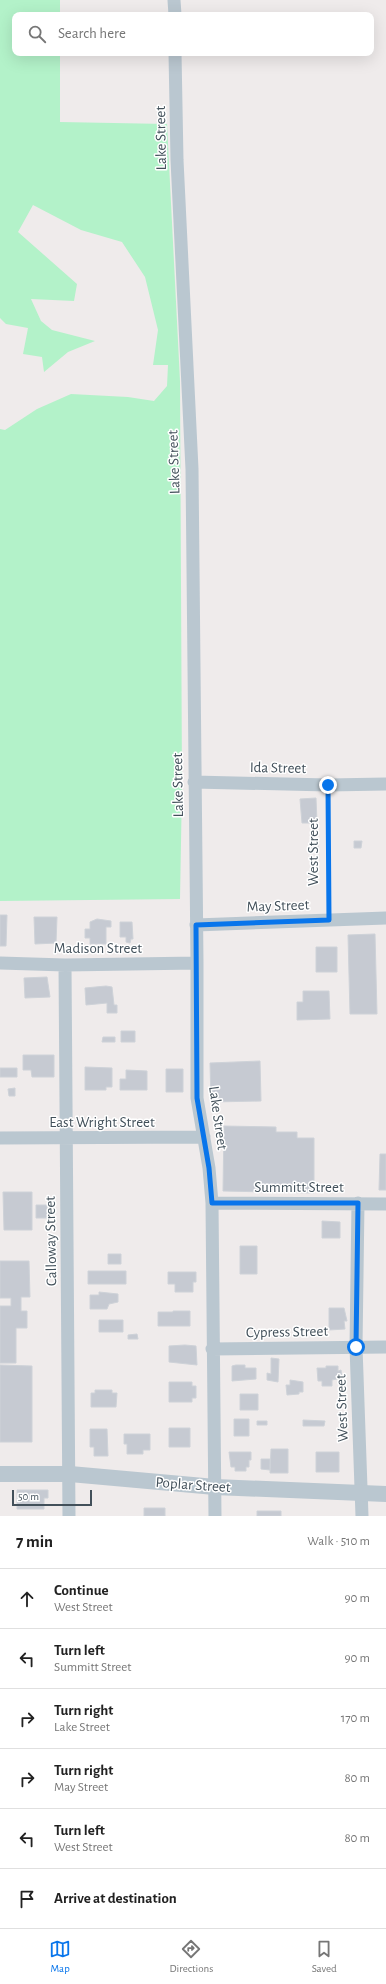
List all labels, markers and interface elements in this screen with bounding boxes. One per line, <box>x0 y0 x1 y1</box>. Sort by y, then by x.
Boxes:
search box <box>12 12 374 56</box>
icon: search <box>26 23 48 45</box>
text: Search here <box>58 26 126 41</box>
street label: Lake Street <box>153 105 169 170</box>
street label: Lake Street <box>165 429 183 494</box>
street label: Lake Street <box>170 752 186 817</box>
street label: Ida Street <box>250 760 306 776</box>
route end <box>319 776 337 794</box>
street label: West Street <box>306 818 321 886</box>
street label: May Street <box>246 897 310 915</box>
street label: Madison Street <box>54 941 142 956</box>
street label: Lake Street <box>206 1085 230 1151</box>
street label: East Wright Street <box>49 1115 155 1130</box>
street label: Summitt Street <box>254 1180 344 1195</box>
street label: Calloway Street <box>43 1196 59 1286</box>
street label: Cypress Street <box>246 1324 328 1340</box>
route start <box>347 1338 365 1356</box>
street label: West Street <box>333 1374 351 1442</box>
street label: Poplar Street <box>155 1475 231 1495</box>
scale bar <box>12 1488 92 1507</box>
text: 50 m <box>18 1491 39 1502</box>
text: 7 min <box>16 1533 53 1550</box>
text: Walk · 510 m <box>307 1535 370 1548</box>
text: Continue <box>54 1583 109 1598</box>
icon: ahead <box>16 1588 38 1610</box>
text: 90 m <box>344 1592 370 1605</box>
text: West Street <box>54 1601 113 1614</box>
text: Turn left <box>54 1643 105 1658</box>
icon: left <box>16 1648 38 1670</box>
text: 90 m <box>344 1652 370 1665</box>
text: Summitt Street <box>54 1661 132 1674</box>
text: Turn right <box>54 1703 113 1718</box>
icon: right <box>16 1708 38 1730</box>
text: 170 m <box>341 1712 370 1725</box>
text: Lake Street <box>54 1721 110 1734</box>
text: Turn right <box>54 1763 113 1778</box>
icon: right <box>16 1768 38 1790</box>
text: 80 m <box>344 1772 370 1785</box>
text: May Street <box>54 1781 108 1794</box>
text: Turn left <box>54 1823 105 1838</box>
icon: left <box>16 1828 38 1850</box>
text: 80 m <box>344 1832 370 1845</box>
text: West Street <box>54 1841 113 1854</box>
icon: arrive <box>16 1888 38 1910</box>
text: Arrive at destination <box>54 1891 177 1906</box>
tab: Map <box>49 1938 71 1975</box>
tab: Directions <box>169 1938 213 1975</box>
tab: Saved <box>312 1938 337 1975</box>

